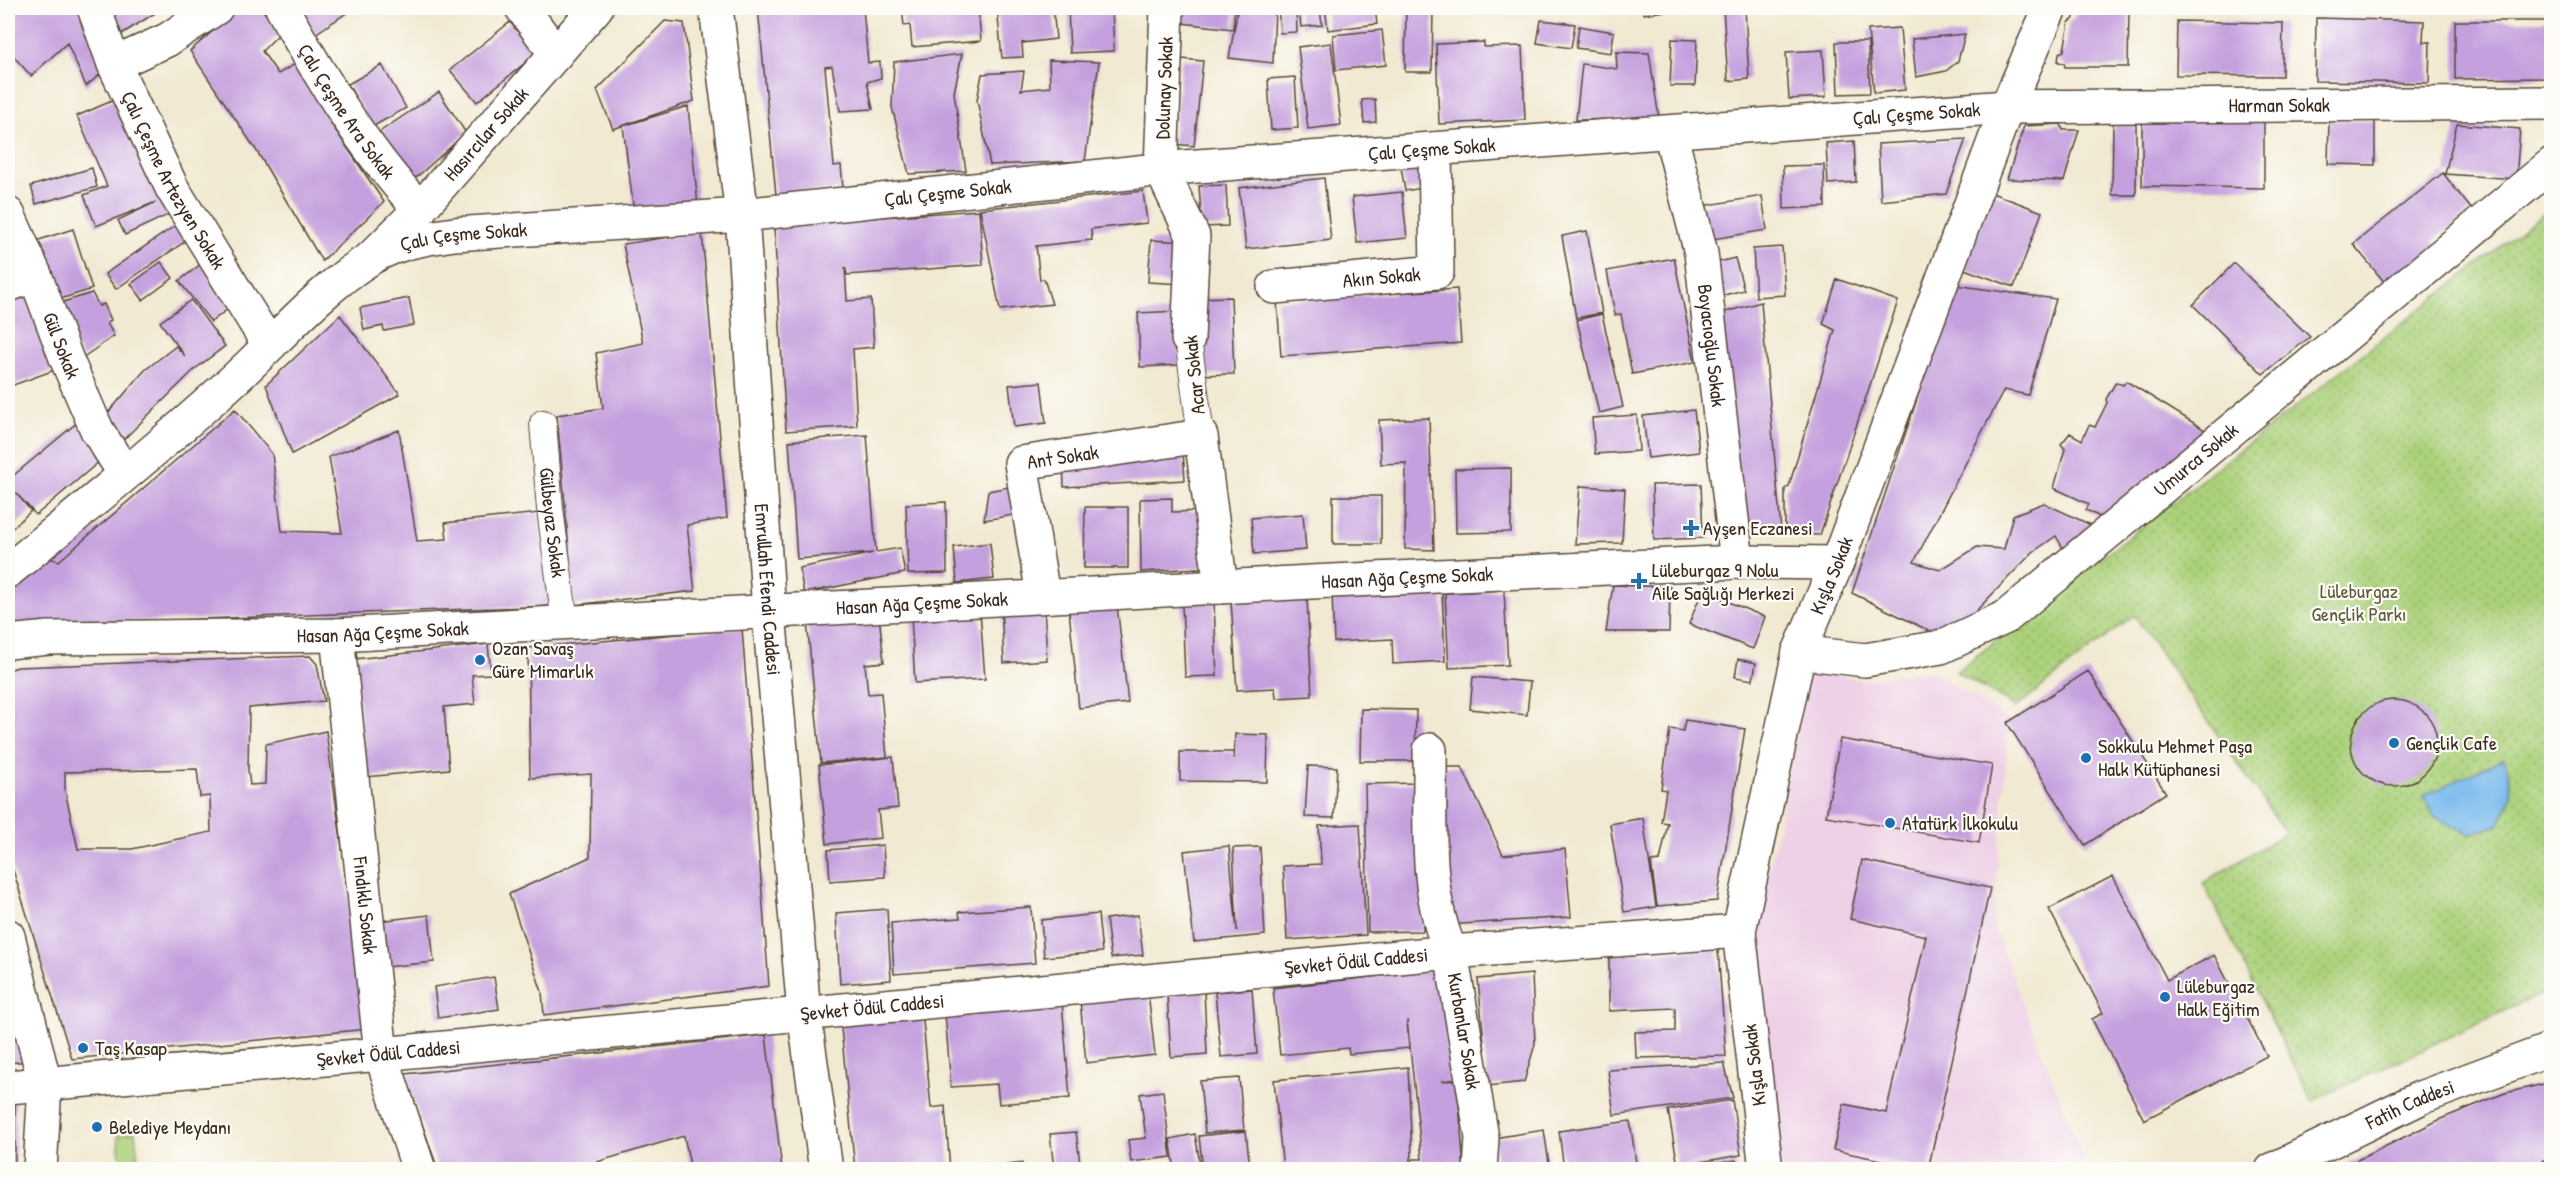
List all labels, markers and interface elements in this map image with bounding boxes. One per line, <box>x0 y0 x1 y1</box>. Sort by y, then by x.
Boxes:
street label: Dolunay Sokak <box>1148 36 1179 140</box>
street label: Çalı Çeşme Ara Sokak <box>292 38 402 185</box>
street label: Hasırcılar Sokak <box>437 81 534 186</box>
street label: Çalı Çeşme Artezyen Sokak <box>115 86 233 274</box>
street label: Harman Sokak <box>2228 91 2330 118</box>
street label: Çalı Çeşme Sokak <box>1852 95 1981 131</box>
street label: Çalı Çeşme Sokak <box>1367 130 1496 167</box>
street label: Çalı Çeşme Sokak <box>883 172 1013 212</box>
street label: Çalı Çeşme Sokak <box>397 215 528 257</box>
street label: Akın Sokak <box>1341 260 1422 294</box>
street label: Boyacıoğlu Sokak <box>1692 283 1733 408</box>
street label: Gül Sokak <box>37 308 87 383</box>
street label: Acar Sokak <box>1176 334 1211 416</box>
street label: Umurca Sokak <box>2148 416 2244 502</box>
street label: Ant Sokak <box>1025 438 1100 475</box>
street label: Gülbeyaz Sokak <box>534 467 573 579</box>
street label: Emrullah Efendi Caddesi <box>749 503 788 676</box>
place label: Ayşen Eczanesi <box>1703 514 1813 541</box>
marker: Ayşen Eczanesi <box>1684 521 1698 535</box>
street label: Kışla Sokak <box>1803 532 1859 618</box>
place label: Lüleburgaz 9 Nolu Aile Sağlığı Merkezi <box>1652 556 1795 606</box>
street label: Hasan Ağa Çeşme Sokak <box>1321 559 1494 595</box>
marker: Lüleburgaz 9 Nolu Aile Sağlığı Merkezi <box>1630 572 1648 590</box>
park label: Lüleburgaz Gençlik Parkı <box>2312 577 2407 627</box>
street label: Hasan Ağa Çeşme Sokak <box>835 585 1009 621</box>
street label: Hasan Ağa Çeşme Sokak <box>297 614 469 648</box>
place label: Ozan Savaş Güre Mimarlık <box>492 634 593 684</box>
marker: Ozan Savaş Güre Mimarlık <box>473 653 487 667</box>
place label: Gençlik Cafe <box>2406 729 2497 756</box>
place label: Sokkulu Mehmet Paşa Halk Kütüphanesi <box>2098 732 2252 782</box>
marker: Gençlik Cafe <box>2387 736 2401 750</box>
marker: Sokkulu Mehmet Paşa Halk Kütüphanesi <box>2079 751 2093 765</box>
place label: Atatürk İlkokulu <box>1902 809 2018 836</box>
marker: Atatürk İlkokulu <box>1883 816 1897 830</box>
street label: Fındıklı Sokak <box>347 854 384 955</box>
street label: Şevket Ödül Caddesi <box>1283 940 1429 981</box>
street label: Kurbanlar Sokak <box>1442 970 1488 1092</box>
place label: Lüleburgaz Halk Eğitim <box>2177 972 2260 1022</box>
street label: Şevket Ödül Caddesi <box>799 986 945 1027</box>
marker: Lüleburgaz Halk Eğitim <box>2158 990 2172 1004</box>
street label: Kışla Sokak <box>1735 1023 1772 1107</box>
street label: Şevket Ödül Caddesi <box>315 1032 462 1073</box>
place label: Taş Kasap <box>95 1034 167 1061</box>
marker: Taş Kasap <box>76 1041 90 1055</box>
street label: Fatih Caddesi <box>2360 1072 2458 1136</box>
place label: Belediye Meydanı <box>109 1113 231 1140</box>
marker: Belediye Meydanı <box>90 1120 104 1134</box>

